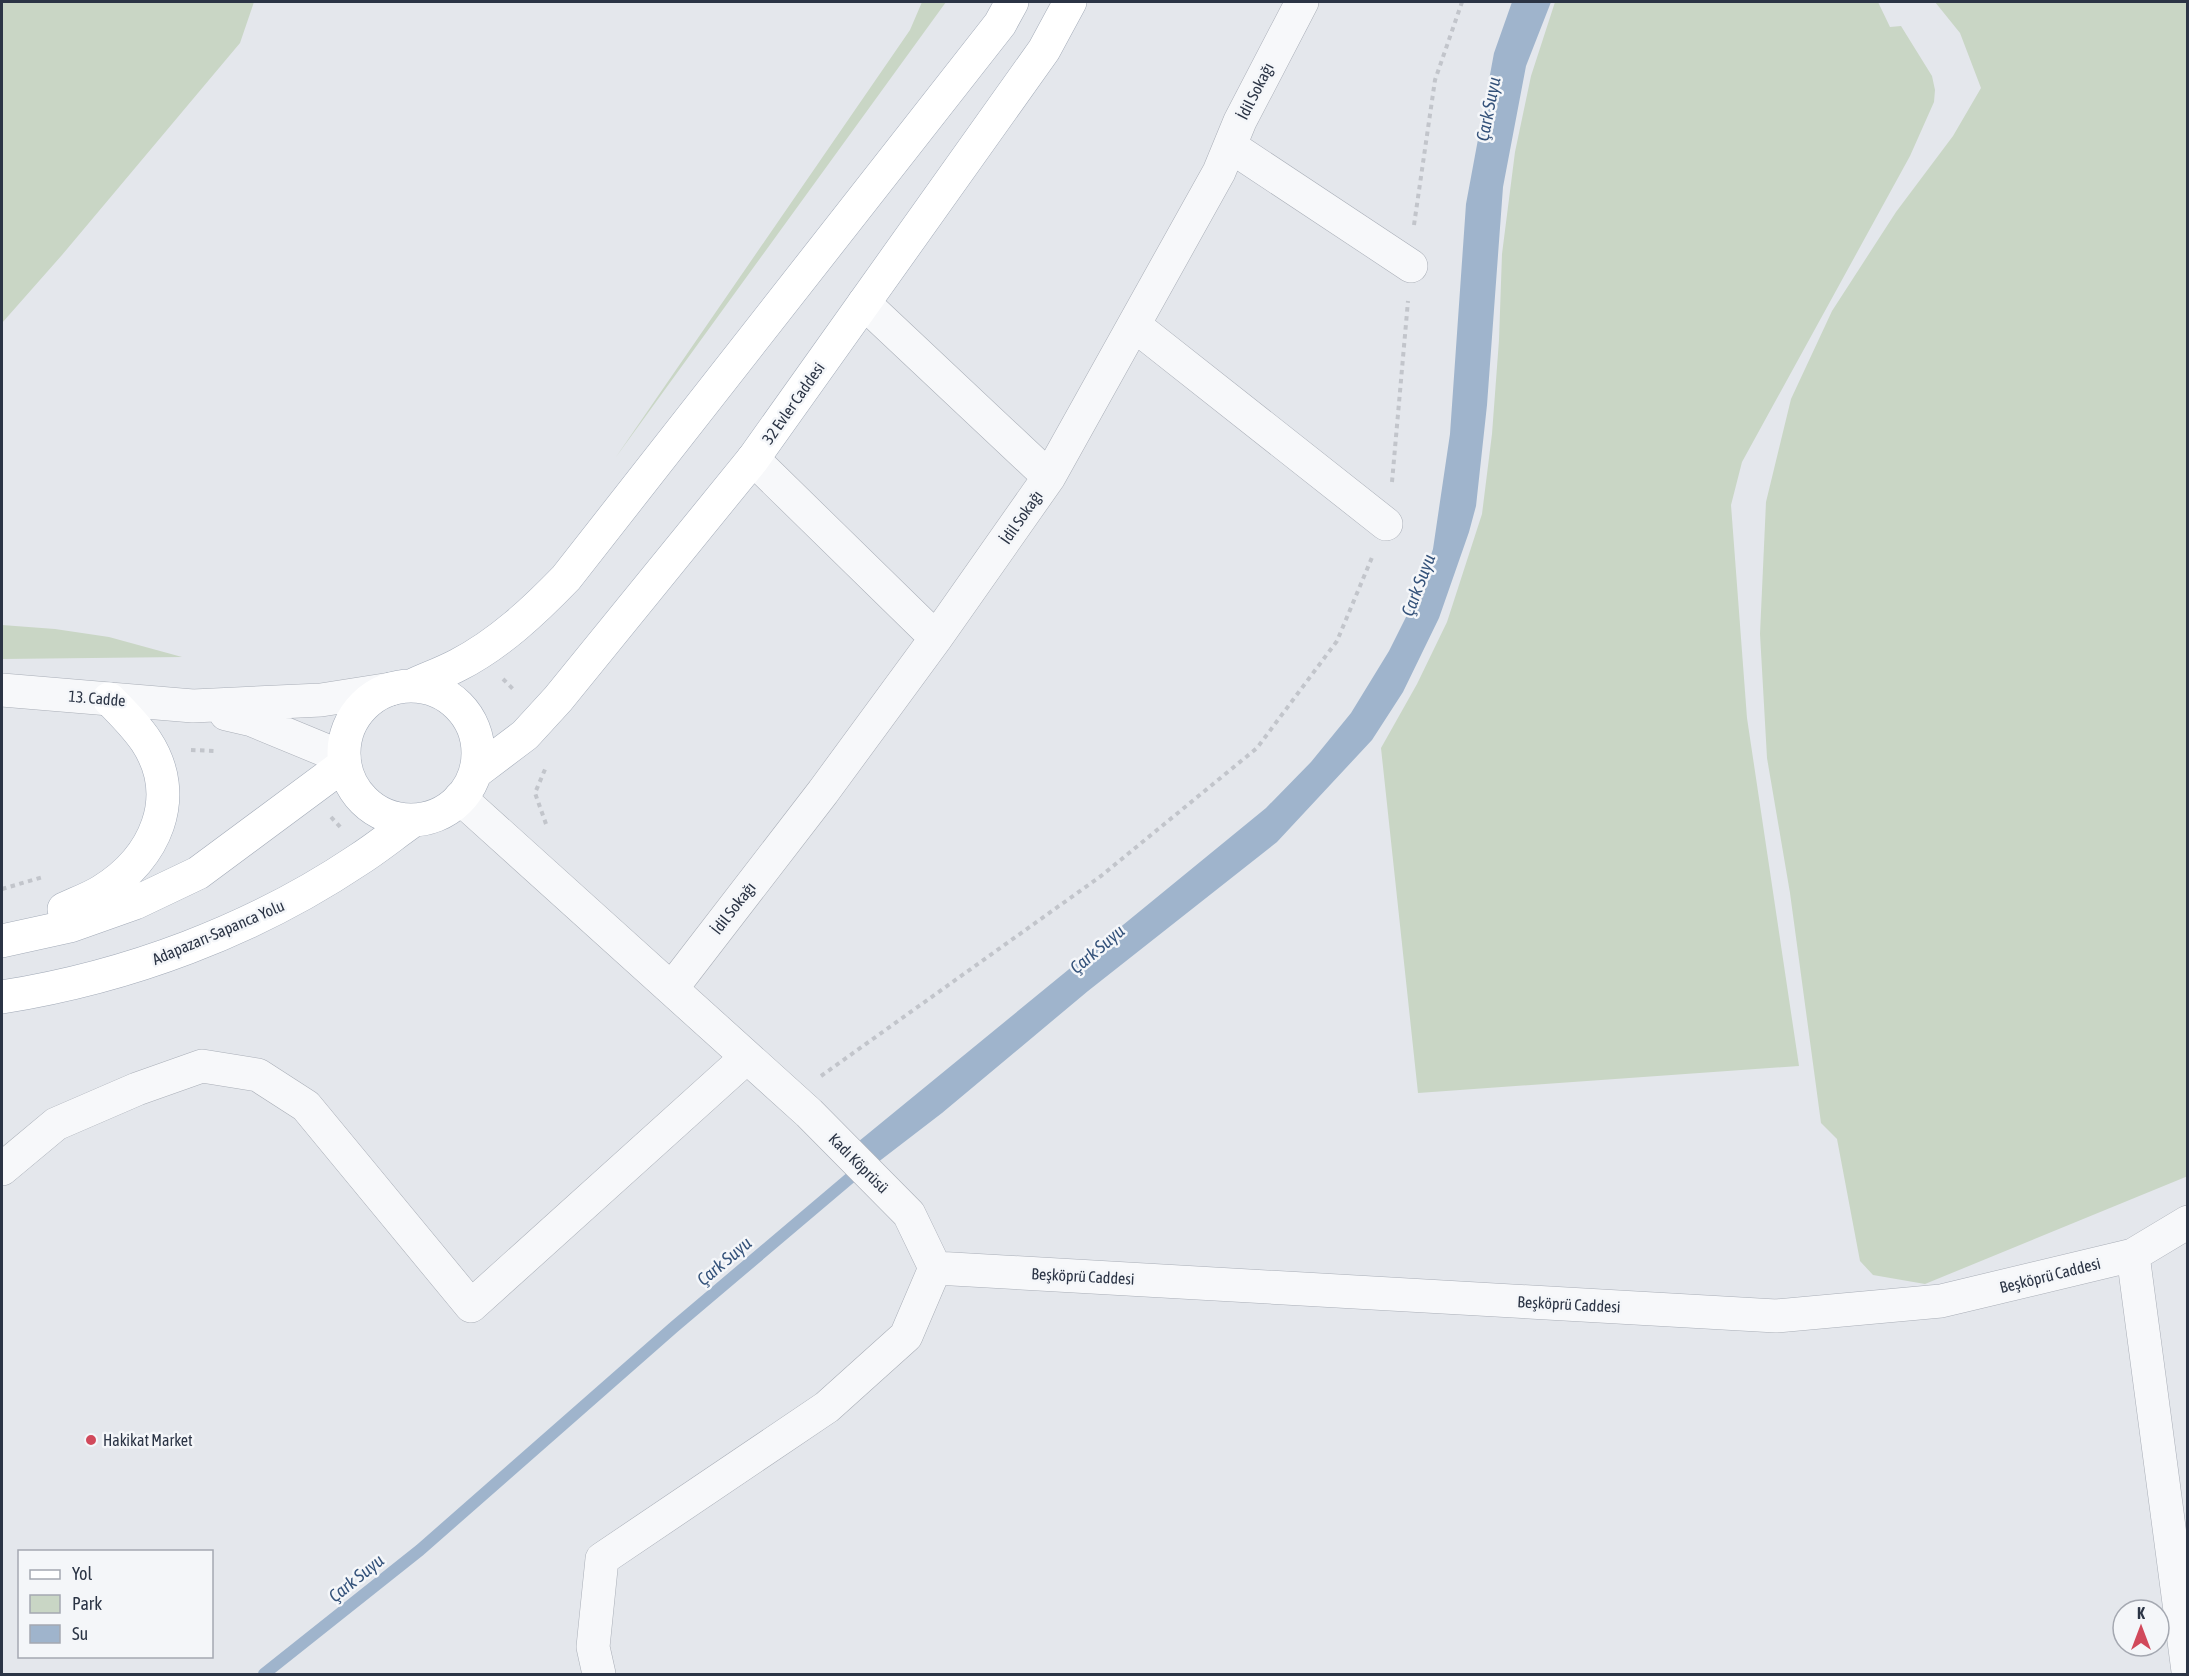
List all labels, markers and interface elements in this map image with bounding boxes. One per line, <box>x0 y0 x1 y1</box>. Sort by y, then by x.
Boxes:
street label: İdil Sokağı <box>1233 60 1278 123</box>
water label: Çark Suyu <box>1472 75 1505 143</box>
street label: 32 Evler Caddesi <box>758 359 828 447</box>
street label: İdil Sokağı <box>996 487 1047 548</box>
water label: Çark Suyu <box>1397 551 1439 619</box>
street label: 13. Cadde <box>68 687 126 709</box>
street label: İdil Sokağı <box>707 878 760 938</box>
street label: Adapazarı-Sapanca Yolu <box>149 896 287 969</box>
water label: Çark Suyu <box>1066 920 1129 978</box>
street label: Kadı Köprüsü <box>825 1129 893 1197</box>
water label: Çark Suyu <box>693 1232 756 1290</box>
street label: Beşköprü Caddesi <box>1998 1254 2103 1297</box>
street label: Beşköprü Caddesi <box>1031 1264 1135 1289</box>
street label: Beşköprü Caddesi <box>1517 1292 1621 1317</box>
place label: Hakikat Market <box>103 1431 193 1449</box>
marker: Hakikat Market <box>84 1433 98 1447</box>
water label: Çark Suyu <box>324 1549 388 1606</box>
legend <box>18 1550 213 1658</box>
text: Yol <box>72 1563 92 1584</box>
text: Park <box>72 1593 102 1614</box>
north arrow <box>2111 1598 2171 1658</box>
text: K <box>2137 1604 2145 1622</box>
text: Su <box>72 1623 88 1644</box>

